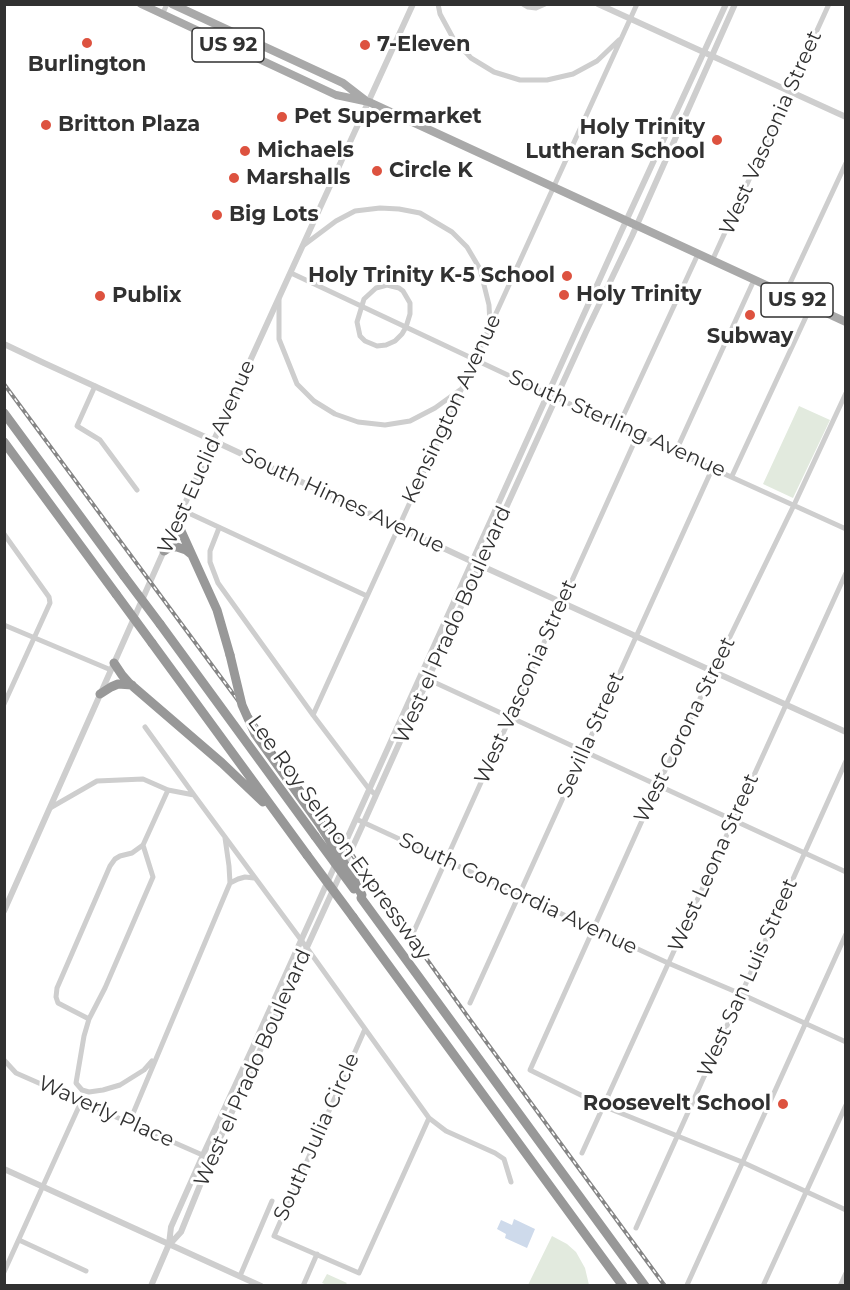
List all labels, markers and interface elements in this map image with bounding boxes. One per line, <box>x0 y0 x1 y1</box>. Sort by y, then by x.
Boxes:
street label: West Vasconia Street <box>714 27 828 239</box>
road number: US 92 <box>192 28 264 62</box>
place label: 7-Eleven <box>377 32 471 58</box>
marker: Burlington <box>80 36 94 50</box>
marker: 7-Eleven <box>358 38 372 52</box>
place label: Burlington <box>28 52 146 78</box>
place label: Pet Supermarket <box>294 104 482 130</box>
marker: Pet Supermarket <box>275 110 289 124</box>
place label: Britton Plaza <box>58 112 200 138</box>
place label: Holy Trinity Lutheran School <box>525 115 705 165</box>
marker: Britton Plaza <box>39 118 53 132</box>
marker: Holy Trinity Lutheran School <box>710 133 724 147</box>
place label: Michaels <box>257 138 354 164</box>
marker: Michaels <box>238 144 252 158</box>
place label: Circle K <box>389 158 473 184</box>
marker: Circle K <box>370 164 384 178</box>
place label: Marshalls <box>246 165 350 191</box>
marker: Marshalls <box>227 171 241 185</box>
place label: Big Lots <box>229 202 319 228</box>
marker: Big Lots <box>210 208 224 222</box>
place label: Holy Trinity K-5 School <box>308 263 555 289</box>
marker: Holy Trinity K-5 School <box>560 269 574 283</box>
place label: Holy Trinity <box>576 282 702 308</box>
place label: Publix <box>112 283 181 309</box>
road number: US 92 <box>761 283 833 317</box>
marker: Holy Trinity <box>557 288 571 302</box>
marker: Publix <box>93 289 107 303</box>
marker: Subway <box>743 308 757 322</box>
street label: Kensington Avenue <box>397 310 507 508</box>
place label: Subway <box>707 324 793 350</box>
street label: West Euclid Avenue <box>153 356 261 558</box>
street label: South Sterling Avenue <box>505 365 729 483</box>
street label: South Himes Avenue <box>237 443 449 559</box>
street label: West el Prado Boulevard <box>389 502 517 748</box>
street label: West Vasconia Street <box>469 576 583 788</box>
street label: West Corona Street <box>629 633 741 827</box>
street label: Sevilla Street <box>552 668 630 802</box>
street label: Lee Roy Selmon Expressway <box>242 711 436 965</box>
street label: West Leona Street <box>663 770 765 956</box>
street label: South Concordia Avenue <box>395 828 641 960</box>
street label: West San Luis Street <box>693 875 803 1081</box>
street label: West el Prado Boulevard <box>189 945 317 1191</box>
street label: South Julia Circle <box>269 1049 365 1225</box>
street label: Waverly Place <box>34 1071 178 1153</box>
place label: Roosevelt School <box>583 1091 771 1117</box>
marker: Roosevelt School <box>776 1097 790 1111</box>

